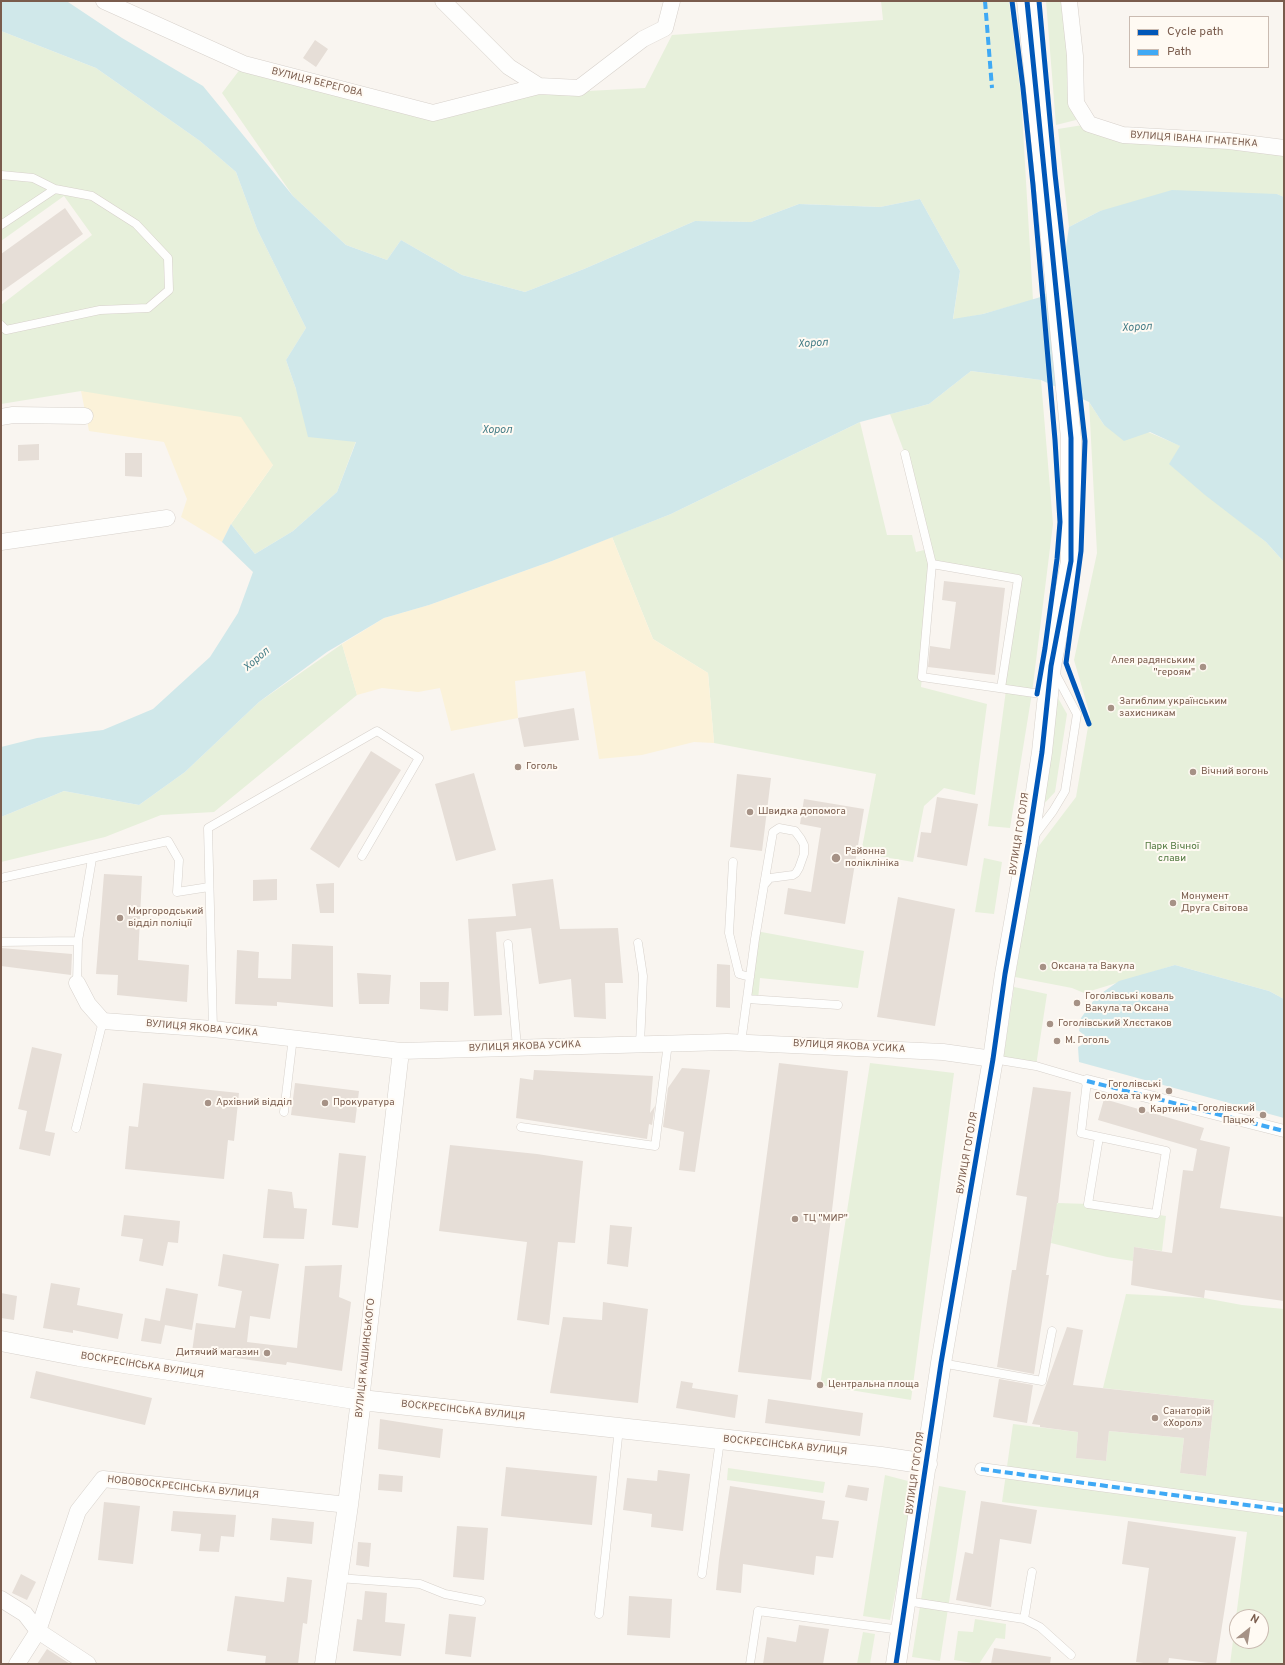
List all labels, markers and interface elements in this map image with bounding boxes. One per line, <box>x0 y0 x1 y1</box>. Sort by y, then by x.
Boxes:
legend <box>1129 16 1269 68</box>
text: Cycle path <box>1167 24 1224 40</box>
text: Path <box>1167 44 1192 60</box>
street label: ВУЛИЦЯ БЕРЕГОВА <box>270 66 364 100</box>
street label: ВУЛИЦЯ ІВАНА ІГНАТЕНКА <box>1130 130 1258 150</box>
water label: Хорол <box>1122 321 1152 335</box>
water label: Хорол <box>798 337 828 351</box>
water label: Хорол <box>482 424 512 438</box>
water label: Хорол <box>241 645 273 675</box>
place label: Алея радянським "героям" <box>1111 655 1195 678</box>
marker: Алея радянським "героям" <box>1198 662 1208 672</box>
place label: Загиблим українським захисникам <box>1119 696 1227 720</box>
marker: Загиблим українським захисникам <box>1106 703 1116 713</box>
place label: Гоголь <box>526 761 558 773</box>
marker: Гоголь <box>513 762 523 772</box>
place label: Вічний вогонь <box>1201 766 1268 778</box>
marker: Вічний вогонь <box>1188 767 1198 777</box>
street label: ВУЛИЦЯ ГОГОЛЯ <box>1008 792 1032 876</box>
place label: Швидка допомога <box>758 806 846 818</box>
marker: Швидка допомога <box>745 807 755 817</box>
park label: Парк Вічної слави <box>1145 841 1199 864</box>
place label: Районна поліклініка <box>845 846 899 870</box>
marker: Районна поліклініка <box>830 852 842 864</box>
place label: Монумент Друга Світова <box>1181 891 1248 914</box>
marker: Монумент Друга Світова <box>1168 898 1178 908</box>
place label: Миргородський відділ поліції <box>128 906 203 930</box>
marker: Миргородський відділ поліції <box>115 913 125 923</box>
place label: Оксана та Вакула <box>1051 961 1134 973</box>
marker: Оксана та Вакула <box>1038 962 1048 972</box>
place label: Гоголівські коваль Вакула та Оксана <box>1085 991 1174 1014</box>
marker: Гоголівські коваль Вакула та Оксана <box>1072 998 1082 1008</box>
street label: ВУЛИЦЯ ЯКОВА УСИКА <box>145 1018 259 1040</box>
place label: Гоголівський Хлєстаков <box>1058 1018 1172 1030</box>
marker: Гоголівський Хлєстаков <box>1045 1019 1055 1029</box>
place label: М. Гоголь <box>1065 1035 1109 1047</box>
marker: М. Гоголь <box>1052 1036 1062 1046</box>
street label: ВУЛИЦЯ ЯКОВА УСИКА <box>792 1038 906 1056</box>
street label: ВУЛИЦЯ ЯКОВА УСИКА <box>468 1039 582 1055</box>
place label: Гоголівські Солоха та кум <box>1094 1079 1161 1102</box>
marker: Гоголівські Солоха та кум <box>1164 1086 1174 1096</box>
place label: Архівний відділ <box>216 1097 292 1109</box>
place label: Прокуратура <box>333 1097 394 1109</box>
marker: Архівний відділ <box>203 1098 213 1108</box>
marker: Прокуратура <box>320 1098 330 1108</box>
place label: Гоголівский Пацюк <box>1198 1103 1255 1126</box>
place label: Картини <box>1150 1104 1190 1116</box>
marker: Картини <box>1137 1105 1147 1115</box>
marker: Гоголівский Пацюк <box>1258 1110 1268 1120</box>
street label: ВУЛИЦЯ ГОГОЛЯ <box>955 1111 981 1195</box>
place label: ТЦ "МИР" <box>803 1213 848 1225</box>
marker: ТЦ "МИР" <box>790 1214 800 1224</box>
street label: ВУЛИЦЯ КАШИНСЬКОГО <box>354 1298 378 1418</box>
place label: Дитячий магазин <box>175 1347 259 1359</box>
marker: Дитячий магазин <box>262 1348 272 1358</box>
street label: ВОСКРЕСІНСЬКА ВУЛИЦЯ <box>80 1350 204 1382</box>
place label: Центральна площа <box>828 1379 919 1391</box>
marker: Центральна площа <box>815 1380 825 1390</box>
street label: ВОСКРЕСІНСЬКА ВУЛИЦЯ <box>400 1399 526 1423</box>
place label: Санаторій «Хорол» <box>1163 1406 1210 1430</box>
marker: Санаторій «Хорол» <box>1150 1413 1160 1423</box>
street label: ВУЛИЦЯ ГОГОЛЯ <box>904 1431 928 1515</box>
street label: ВОСКРЕСІНСЬКА ВУЛИЦЯ <box>722 1434 848 1458</box>
street label: НОВОВОСКРЕСІНСЬКА ВУЛИЦЯ <box>106 1474 260 1502</box>
north arrow <box>1229 1609 1269 1649</box>
text: N <box>1248 1611 1261 1628</box>

